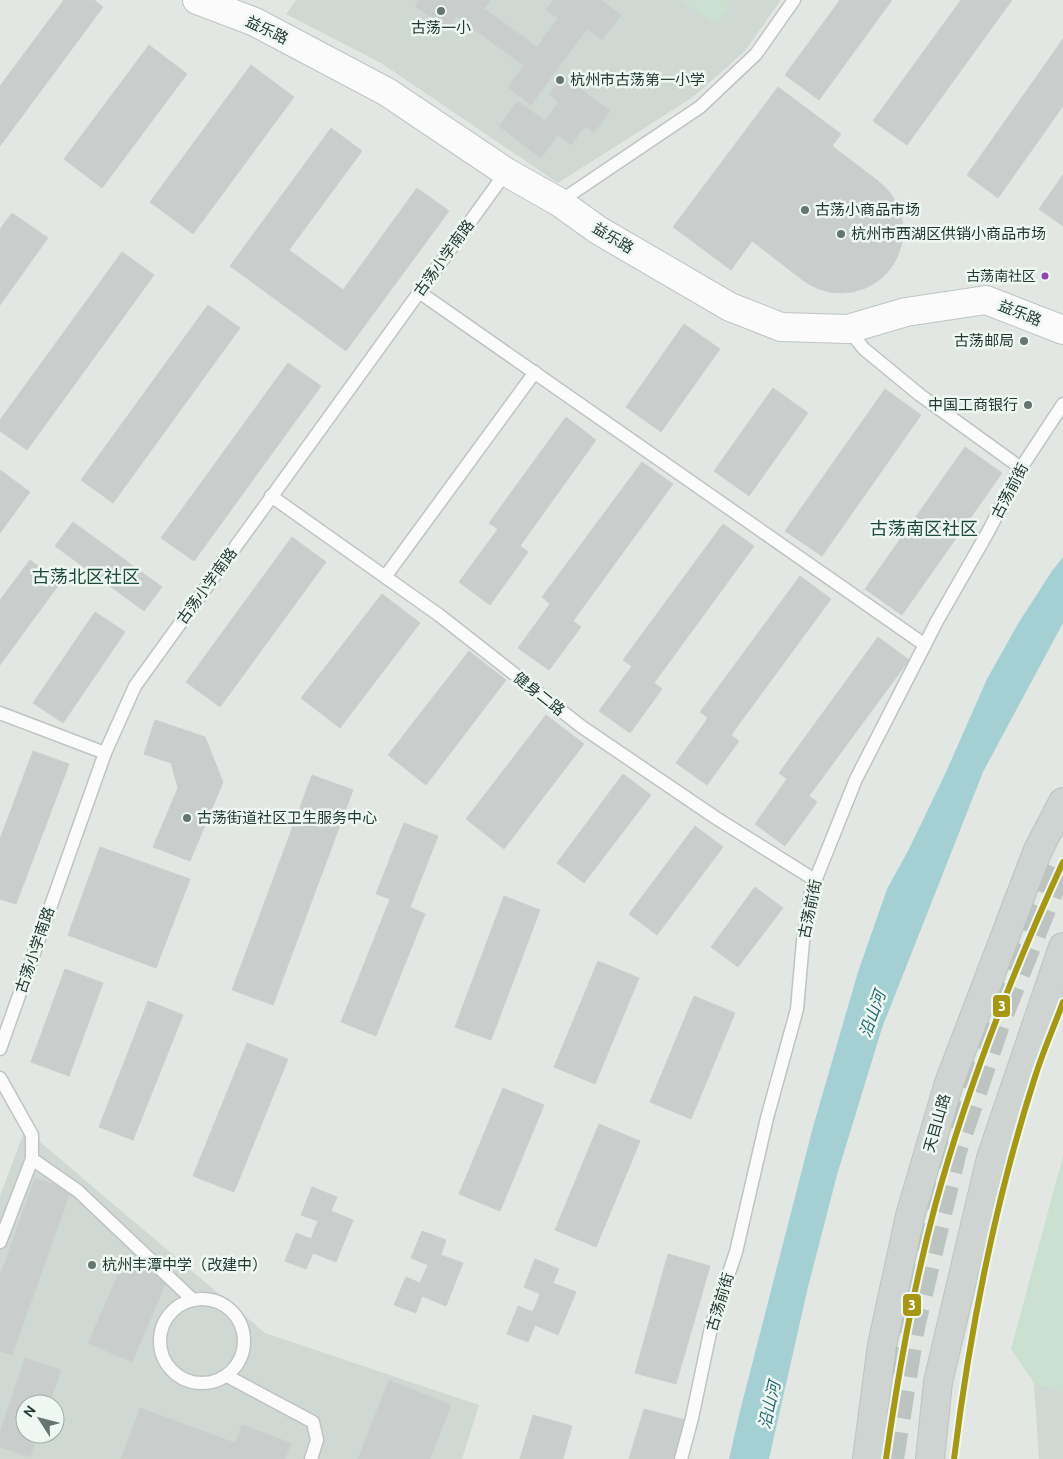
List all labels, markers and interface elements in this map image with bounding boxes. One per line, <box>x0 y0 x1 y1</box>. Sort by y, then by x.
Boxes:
marker: 古荡一小 <box>435 5 447 17</box>
street label: 益乐路 <box>243 12 291 47</box>
place label: 古荡一小 <box>411 19 471 36</box>
place label: 杭州市古荡第一小学 <box>570 71 705 88</box>
marker: 杭州市古荡第一小学 <box>554 74 566 86</box>
place label: 古荡小商品市场 <box>815 201 920 218</box>
marker: 古荡小商品市场 <box>799 204 811 216</box>
street label: 古荡小学南路 <box>410 216 477 299</box>
street label: 益乐路 <box>590 219 637 256</box>
place label: 杭州市西湖区供销小商品市场 <box>851 225 1046 242</box>
marker: 杭州市西湖区供销小商品市场 <box>835 228 847 240</box>
place label: 古荡南社区 <box>966 268 1036 284</box>
marker: 古荡南社区 <box>1040 271 1050 281</box>
street label: 益乐路 <box>996 296 1044 329</box>
place label: 古荡邮局 <box>954 332 1014 349</box>
marker: 古荡邮局 <box>1018 335 1030 347</box>
place label: 中国工商银行 <box>928 396 1018 413</box>
marker: 中国工商银行 <box>1022 399 1034 411</box>
street label: 古荡前街 <box>988 460 1031 521</box>
district label: 古荡南区社区 <box>870 518 978 538</box>
street label: 古荡小学南路 <box>173 544 240 627</box>
district label: 古荡北区社区 <box>32 566 140 586</box>
street label: 健身二路 <box>510 668 568 719</box>
place label: 古荡街道社区卫生服务中心 <box>197 809 377 826</box>
marker: 古荡街道社区卫生服务中心 <box>181 812 193 824</box>
street label: 古荡前街 <box>795 878 824 940</box>
street label: 古荡小学南路 <box>12 905 57 995</box>
water label: 沿山河 <box>855 986 890 1040</box>
line badge: 3 <box>992 994 1011 1018</box>
text: 3 <box>998 998 1006 1014</box>
street label: 天目山路 <box>920 1092 953 1154</box>
place label: 杭州丰潭中学（改建中） <box>102 1256 267 1273</box>
marker: 杭州丰潭中学（改建中） <box>86 1259 98 1271</box>
street label: 古荡前街 <box>703 1271 736 1333</box>
line badge: 3 <box>902 1293 922 1317</box>
text: 3 <box>908 1297 916 1313</box>
water label: 沿山河 <box>755 1377 784 1430</box>
north arrow <box>15 1394 65 1444</box>
text: N <box>20 1402 39 1420</box>

